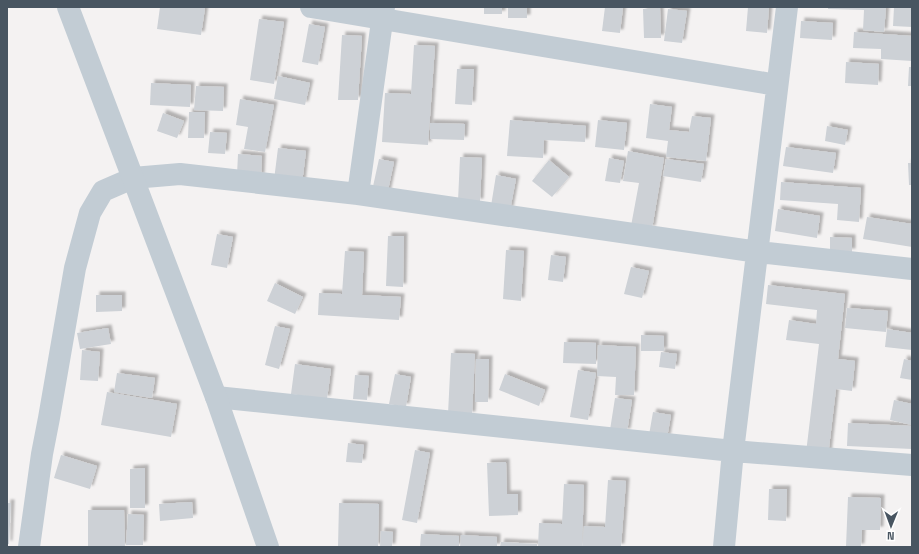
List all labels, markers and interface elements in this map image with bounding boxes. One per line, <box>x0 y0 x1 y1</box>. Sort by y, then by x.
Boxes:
north arrow <box>871 506 911 546</box>
text: N <box>887 529 895 543</box>

